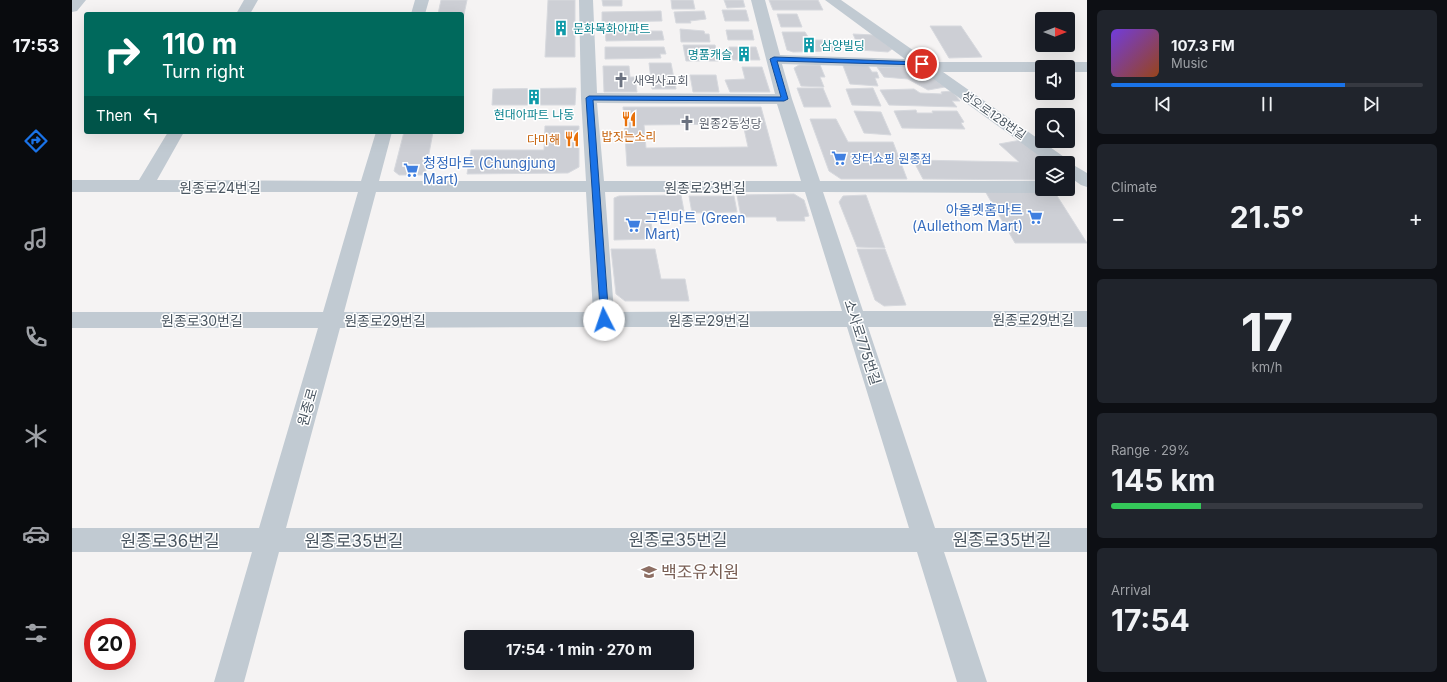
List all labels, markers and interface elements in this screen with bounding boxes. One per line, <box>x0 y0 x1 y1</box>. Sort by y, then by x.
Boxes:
north arrow <box>1035 12 1075 52</box>
map controls <box>1035 12 1075 196</box>
building icon: 문화목화아파트 <box>552 19 570 37</box>
place label: 문화목화아파트 <box>573 21 650 36</box>
text: 110 m <box>162 27 237 61</box>
icon: right <box>96 28 148 80</box>
text: 17:53 <box>13 35 59 56</box>
building icon: 삼양빌딩 <box>800 36 818 54</box>
text: 107.3 FM <box>1171 36 1235 55</box>
place label: 삼양빌딩 <box>821 38 865 53</box>
building icon: 명품캐슬 <box>735 45 753 63</box>
place label: 명품캐슬 <box>688 47 732 62</box>
pin <box>905 47 939 81</box>
icon: arrive <box>911 53 933 75</box>
text: Music <box>1171 55 1208 71</box>
button: sound <box>1035 60 1075 100</box>
text: Turn right <box>162 61 245 82</box>
church icon: 새역사교회 <box>612 71 630 89</box>
place label: 새역사교회 <box>633 73 688 88</box>
street label: 성오로128번길 <box>959 87 1029 143</box>
building icon: 현대아파트 나동 <box>525 88 543 106</box>
icon: previous <box>1152 93 1174 115</box>
icon: pause <box>1256 93 1278 115</box>
icon: next <box>1360 93 1382 115</box>
icon: left <box>140 104 162 126</box>
text: Then <box>96 106 132 125</box>
place label: 현대아파트 나동 <box>494 107 574 122</box>
button: search <box>1035 108 1075 148</box>
restaurant icon: 밥짓는소리 <box>620 110 638 128</box>
church icon: 원종2동성당 <box>678 114 696 132</box>
place label: 원종2동성당 <box>699 116 762 131</box>
icon: directions <box>22 127 50 155</box>
place label: 밥짓는소리 <box>601 129 657 144</box>
restaurant icon: 다미해 <box>563 130 581 148</box>
place label: 다미해 <box>527 132 560 147</box>
supermarket icon: 장터쇼핑 원종점 <box>830 149 848 167</box>
place label: 장터쇼핑 원종점 <box>851 151 932 166</box>
place label: 청정마트 (Chungjung Mart) <box>423 154 556 187</box>
button: layers <box>1035 156 1075 196</box>
supermarket icon: 청정마트 (Chungjung Mart) <box>402 161 420 179</box>
street label: 원종로24번길 <box>179 179 261 196</box>
street label: 원종로23번길 <box>664 179 746 196</box>
text: Climate <box>1111 179 1157 195</box>
text: 21.5° <box>1230 199 1304 235</box>
place label: 아울렛홈마트 (Aullethom Mart) <box>912 201 1023 234</box>
text: − <box>1111 205 1126 231</box>
text: + <box>1408 205 1423 231</box>
supermarket icon: 아울렛홈마트 (Aullethom Mart) <box>1026 208 1044 226</box>
place label: 그린마트 (Green Mart) <box>645 209 746 242</box>
supermarket icon: 그린마트 (Green Mart) <box>624 216 642 234</box>
icon: music <box>22 225 50 253</box>
street label: 소사로775번길 <box>841 297 885 387</box>
position arrow <box>583 299 625 341</box>
text: 17 <box>1241 301 1293 364</box>
street label: 원종로29번길 <box>992 311 1074 328</box>
street label: 원종로30번길 <box>161 312 243 329</box>
street label: 원종로29번길 <box>344 312 426 329</box>
street label: 원종로29번길 <box>668 312 750 329</box>
icon: phone <box>22 323 50 351</box>
text: km/h <box>1252 359 1282 375</box>
street label: 원종로 <box>294 386 321 428</box>
icon: climate <box>22 422 50 450</box>
text: Range · 29% <box>1111 442 1190 458</box>
text: 145 km <box>1111 462 1215 498</box>
icon: car <box>22 520 50 548</box>
street label: 원종로35번길 <box>628 530 728 550</box>
street label: 원종로35번길 <box>952 530 1052 550</box>
street label: 원종로36번길 <box>120 531 220 551</box>
street label: 원종로35번길 <box>304 531 404 551</box>
place label: 백조유치원 <box>661 562 739 582</box>
school or university icon: 백조유치원 <box>640 563 658 581</box>
text: Arrival <box>1111 582 1151 598</box>
text: 17:54 <box>1111 602 1190 638</box>
speed limit sign: 20 <box>84 618 136 670</box>
icon: filters <box>22 619 50 647</box>
text: 17:54 · 1 min · 270 m <box>506 640 652 659</box>

